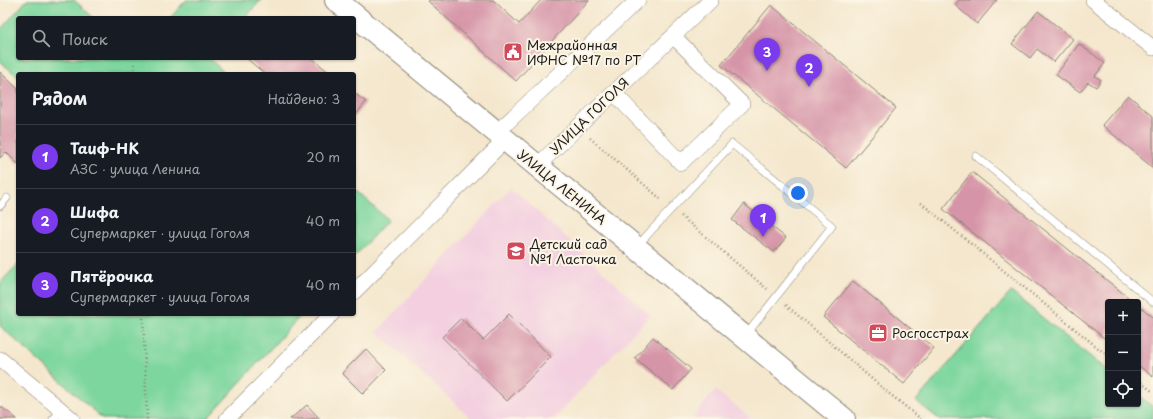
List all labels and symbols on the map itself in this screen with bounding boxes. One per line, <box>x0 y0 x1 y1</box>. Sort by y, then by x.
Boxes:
place label: Межрайонная ИФНС №17 по РТ <box>527 35 641 69</box>
pin: 3 <box>754 38 780 71</box>
public building icon: Межрайонная ИФНС №17 по РТ <box>502 41 524 63</box>
pin: 2 <box>796 54 822 87</box>
street label: УЛИЦА ГОГОЛЯ <box>545 73 632 158</box>
street label: УЛИЦА ЛЕНИНА <box>514 145 611 229</box>
your location <box>788 183 808 203</box>
pin: 1 <box>750 204 776 237</box>
place label: Детский сад №1 Ласточка <box>529 234 617 268</box>
school or university icon: Детский сад №1 Ласточка <box>505 240 527 262</box>
office icon: Росгосстрах <box>867 322 889 344</box>
place label: Росгосстрах <box>892 323 969 342</box>

